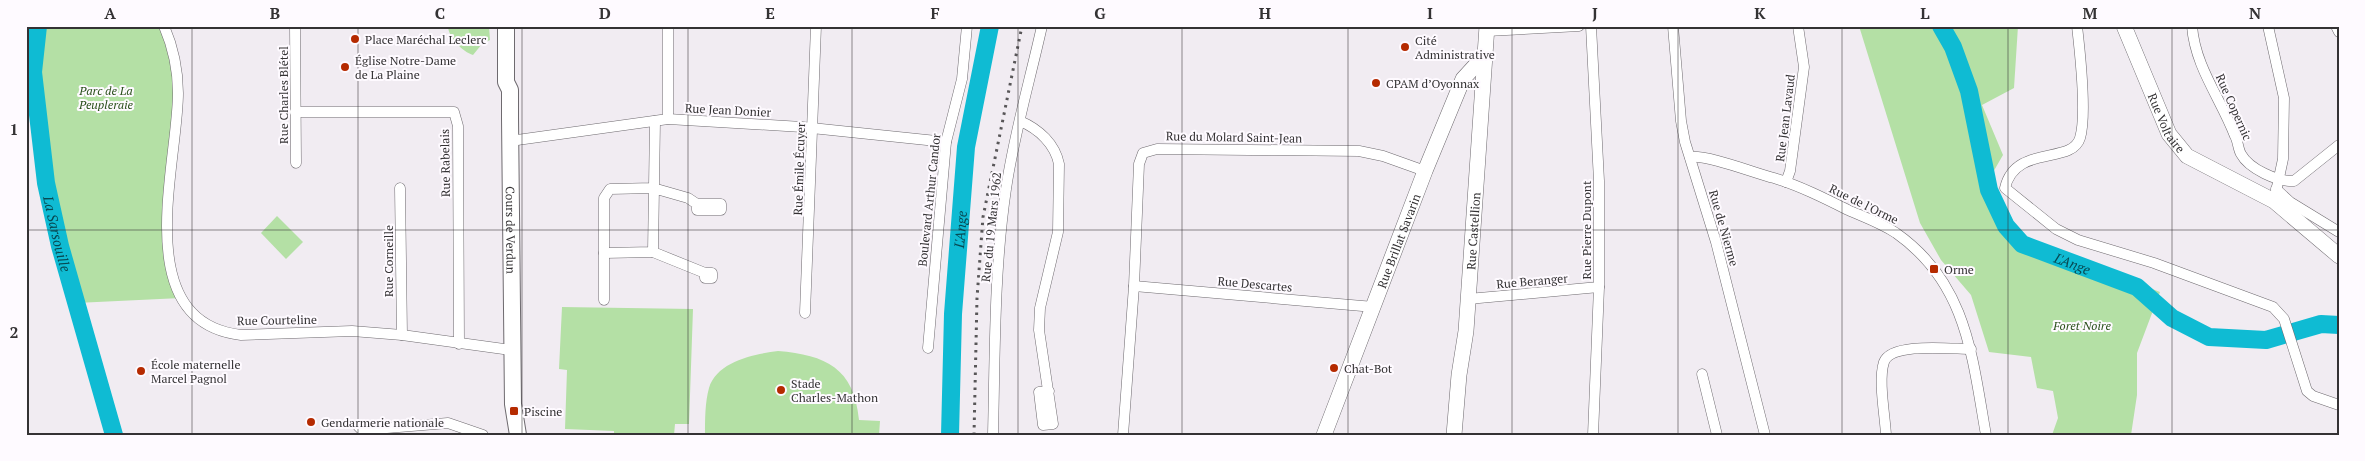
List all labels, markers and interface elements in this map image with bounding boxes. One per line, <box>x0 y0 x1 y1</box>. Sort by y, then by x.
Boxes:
text: A <box>104 2 116 24</box>
text: B <box>270 2 280 24</box>
text: C <box>435 2 445 24</box>
text: D <box>599 2 611 24</box>
text: E <box>765 2 775 24</box>
text: F <box>930 2 940 24</box>
text: G <box>1094 2 1106 24</box>
text: H <box>1259 2 1271 24</box>
text: I <box>1427 2 1433 24</box>
text: J <box>1592 2 1598 24</box>
text: K <box>1754 2 1766 24</box>
text: L <box>1920 2 1930 24</box>
text: M <box>2083 2 2098 24</box>
text: N <box>2249 2 2261 24</box>
place label: Place Maréchal Leclerc <box>365 32 487 47</box>
marker: Place Maréchal Leclerc <box>349 33 361 45</box>
place label: Cité Administrative <box>1415 33 1495 62</box>
marker: Cité Administrative <box>1399 41 1411 53</box>
street label: Rue Charles Blétel <box>276 46 291 144</box>
place label: Église Notre-Dame de La Plaine <box>355 53 456 82</box>
marker: Église Notre-Dame de La Plaine <box>339 61 351 73</box>
street label: Rue Copernic <box>2213 71 2256 143</box>
street label: Rue Jean Lavaud <box>1772 73 1798 163</box>
place label: CPAM d’Oyonnax <box>1386 76 1480 91</box>
marker: CPAM d’Oyonnax <box>1370 77 1382 89</box>
park label: Parc de La Peupleraie <box>78 83 134 112</box>
street label: Rue Voltaire <box>2145 91 2189 156</box>
street label: Rue Jean Donier <box>685 100 772 120</box>
text: 1 <box>9 118 19 140</box>
street label: Rue Émile Écuyer <box>790 122 808 216</box>
street label: Rue du Molard Saint-Jean <box>1166 128 1302 146</box>
street label: Rue Rabelais <box>437 129 453 197</box>
street label: Boulevard Arthur Candor <box>915 132 944 267</box>
street label: Rue du 19 Mars 1962 <box>978 171 1004 283</box>
street label: Rue Pierre Dupont <box>1579 180 1594 279</box>
street label: Rue de l'Orme <box>1827 181 1901 227</box>
street label: Cours de Verdun <box>503 186 519 274</box>
street label: Rue de Nierme <box>1706 188 1742 268</box>
street label: Rue Brillat Savarin <box>1373 191 1423 290</box>
street label: Rue Castellion <box>1463 192 1483 270</box>
water label: La Sarsouille <box>39 193 76 274</box>
water label: L'Ange <box>949 209 971 250</box>
street label: Rue Corneille <box>381 225 396 297</box>
water label: L'Ange <box>2051 247 2094 279</box>
place label: Orme <box>1944 262 1974 277</box>
marker: Orme <box>1928 263 1940 275</box>
street label: Rue Beranger <box>1496 270 1569 292</box>
street label: Rue Descartes <box>1217 273 1293 295</box>
street label: Rue Courteline <box>237 312 317 328</box>
park label: Foret Noire <box>2052 318 2111 333</box>
text: 2 <box>9 321 19 343</box>
place label: École maternelle Marcel Pagnol <box>151 357 241 386</box>
place label: Chat-Bot <box>1344 361 1393 376</box>
marker: Chat-Bot <box>1328 362 1340 374</box>
marker: École maternelle Marcel Pagnol <box>135 365 147 377</box>
place label: Stade Charles-Mathon <box>791 376 878 405</box>
marker: Stade Charles-Mathon <box>775 384 787 396</box>
place label: Piscine <box>524 404 562 419</box>
marker: Piscine <box>508 405 520 417</box>
place label: Gendarmerie nationale <box>321 415 444 430</box>
marker: Gendarmerie nationale <box>305 416 317 428</box>

